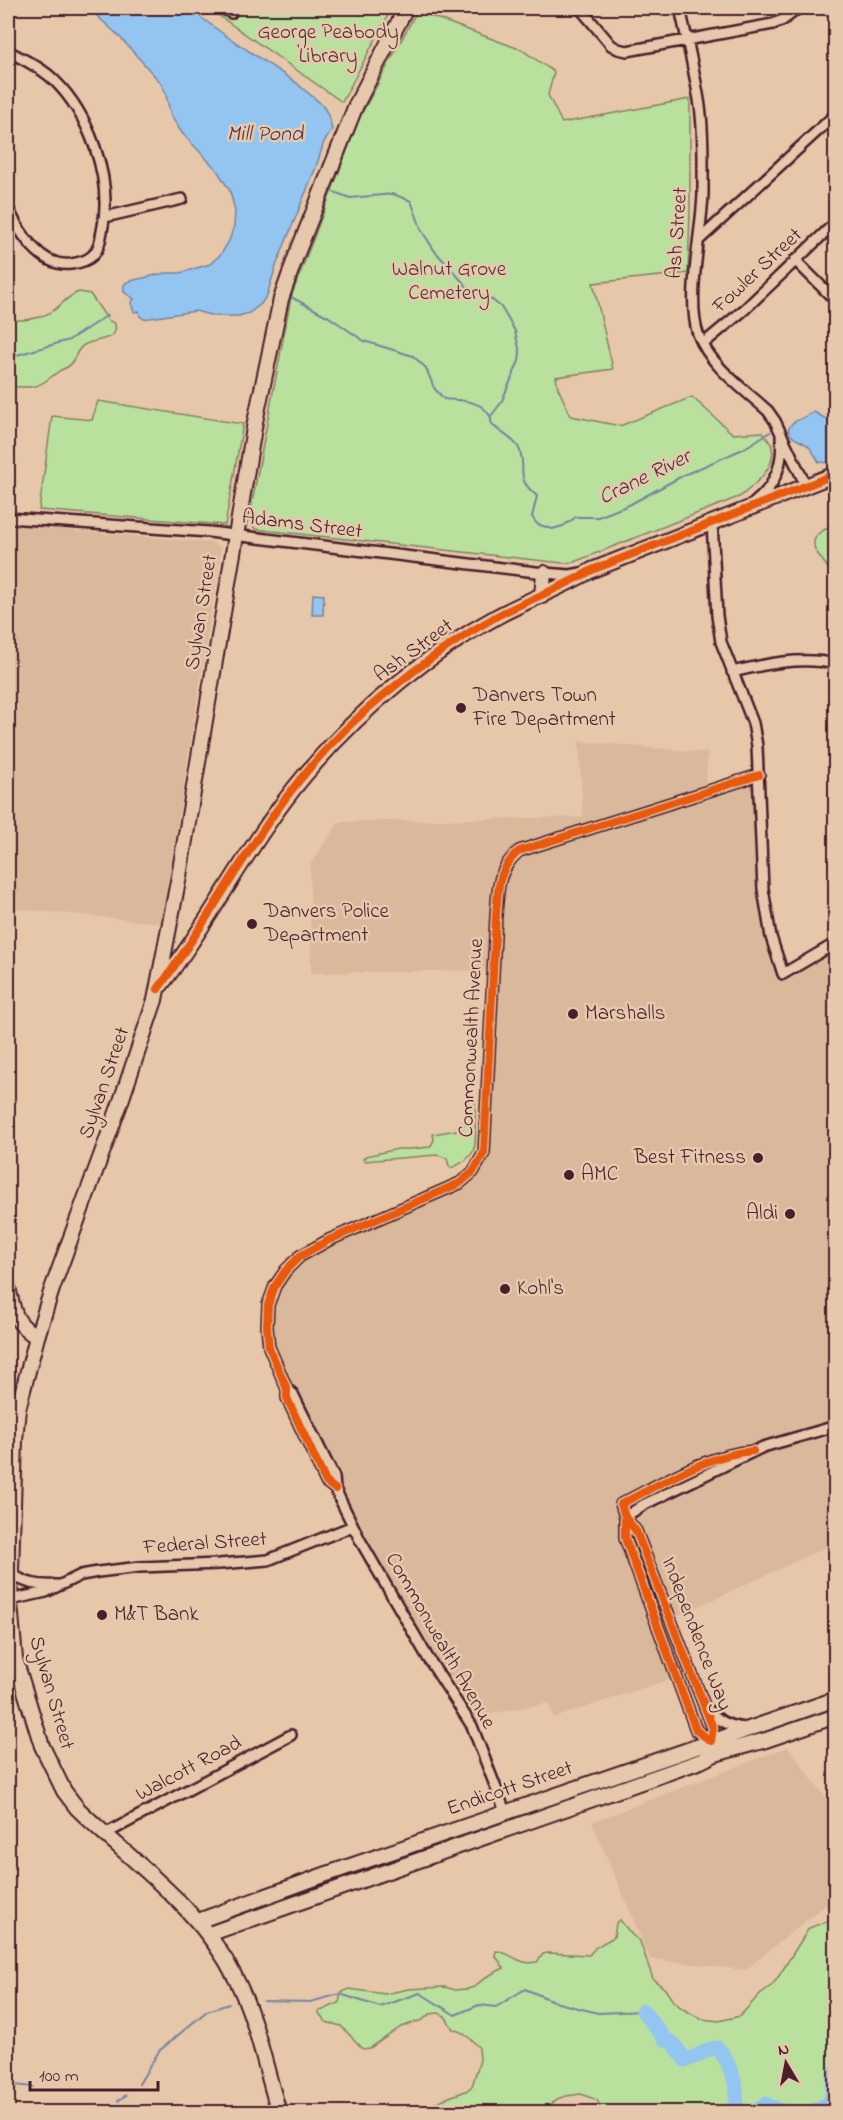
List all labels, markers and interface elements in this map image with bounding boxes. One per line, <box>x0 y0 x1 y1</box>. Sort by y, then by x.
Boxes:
park label: George Peabody Library <box>257 18 399 74</box>
water label: Mill Pond <box>227 119 305 151</box>
street label: Ash Street <box>660 186 696 280</box>
street label: Fowler Street <box>705 221 810 321</box>
park label: Walnut Grove Cemetery <box>392 255 507 311</box>
water label: Crane River <box>594 441 699 514</box>
street label: Adams Street <box>240 503 364 547</box>
street label: Sylvan Street <box>178 552 228 672</box>
street label: Ash Street <box>368 612 460 690</box>
place label: Danvers Town Fire Department <box>472 681 616 735</box>
marker: Danvers Town Fire Department <box>454 701 468 715</box>
place label: Danvers Police Department <box>263 897 390 951</box>
marker: Danvers Police Department <box>245 917 259 931</box>
street label: Commonwealth Avenue <box>452 937 492 1138</box>
place label: Marshalls <box>585 999 665 1029</box>
marker: Marshalls <box>566 1007 580 1021</box>
street label: Sylvan Street <box>72 1023 140 1144</box>
place label: Best Fitness <box>633 1143 746 1173</box>
marker: Best Fitness <box>751 1151 765 1165</box>
place label: AMC <box>581 1160 618 1190</box>
marker: AMC <box>562 1168 576 1182</box>
place label: Aldi <box>746 1199 778 1229</box>
marker: Aldi <box>783 1207 797 1221</box>
place label: Kohl's <box>517 1274 564 1304</box>
marker: Kohl's <box>498 1282 512 1296</box>
street label: Federal Street <box>141 1525 268 1563</box>
street label: Commonwealth Avenue <box>377 1547 503 1735</box>
street label: Independence Way <box>651 1553 739 1716</box>
place label: M&T Bank <box>114 1600 199 1630</box>
marker: M&T Bank <box>95 1608 109 1622</box>
street label: Sylvan Street <box>19 1633 81 1754</box>
street label: Walcott Road <box>131 1728 248 1810</box>
street label: Endicott Street <box>443 1753 577 1825</box>
north arrow <box>756 2033 816 2093</box>
text: N <box>776 2037 791 2063</box>
scale bar <box>30 2054 158 2092</box>
text: 100 m <box>39 2064 79 2090</box>

